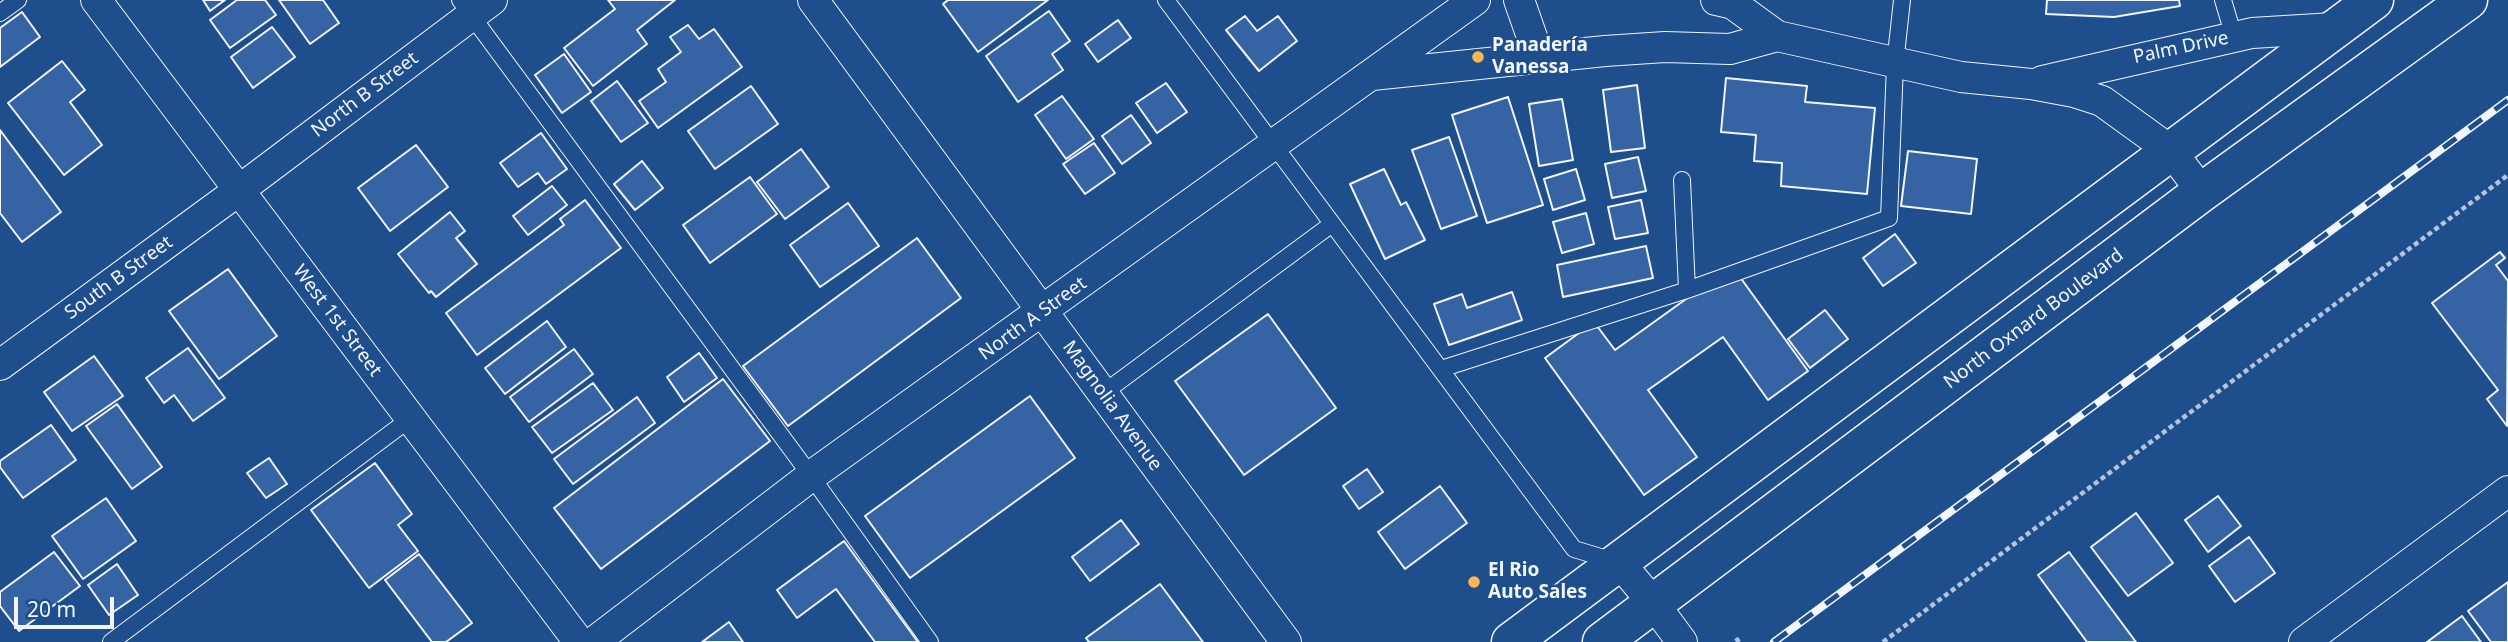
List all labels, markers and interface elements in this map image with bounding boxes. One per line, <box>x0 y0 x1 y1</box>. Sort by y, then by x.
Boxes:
street label: Palm Drive <box>2131 27 2231 69</box>
place label: Panadería Vanessa <box>1492 35 1588 79</box>
street label: North B Street <box>307 47 423 143</box>
marker: Panadería Vanessa <box>1470 49 1486 65</box>
street label: South B Street <box>61 231 177 325</box>
street label: North Oxnard Boulevard <box>1940 244 2128 394</box>
street label: West 1st Street <box>288 261 386 381</box>
street label: North A Street <box>975 272 1091 366</box>
street label: Magnolia Avenue <box>1057 337 1167 475</box>
place label: El Rio Auto Sales <box>1488 560 1587 604</box>
marker: El Rio Auto Sales <box>1466 574 1482 590</box>
scale bar <box>18 582 117 626</box>
text: 20 m <box>27 595 76 623</box>

